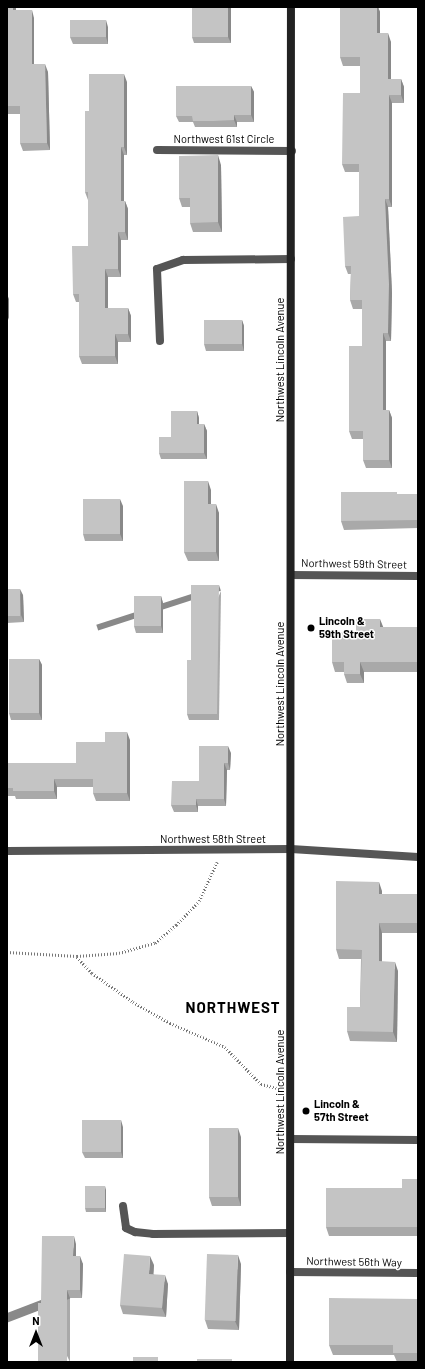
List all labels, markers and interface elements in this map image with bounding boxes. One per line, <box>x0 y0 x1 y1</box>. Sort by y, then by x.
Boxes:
street label: Northwest 61st Circle <box>174 132 274 146</box>
street label: Northwest Lincoln Avenue <box>273 298 287 422</box>
street label: Northwest 59th Street <box>301 556 407 572</box>
place label: Lincoln & 59th Street <box>319 615 374 641</box>
street label: Northwest Lincoln Avenue <box>273 622 287 746</box>
marker: Lincoln & 59th Street <box>306 623 316 633</box>
street label: Northwest 58th Street <box>160 832 266 846</box>
district label: NORTHWEST <box>185 999 281 1017</box>
street label: Northwest Lincoln Avenue <box>273 1030 287 1154</box>
place label: Lincoln & 57th Street <box>314 1098 369 1124</box>
marker: Lincoln & 57th Street <box>301 1106 311 1116</box>
street label: Northwest 56th Way <box>306 1255 402 1269</box>
north arrow <box>16 1313 56 1353</box>
text: N <box>32 1314 40 1327</box>

